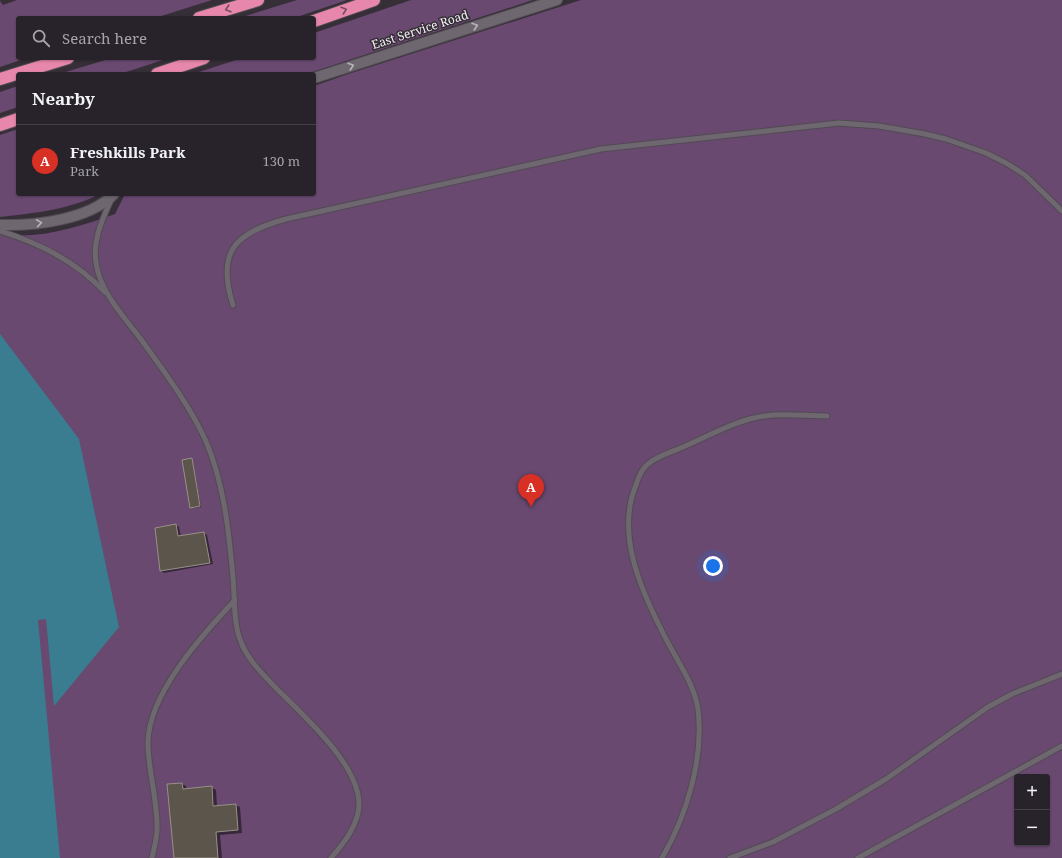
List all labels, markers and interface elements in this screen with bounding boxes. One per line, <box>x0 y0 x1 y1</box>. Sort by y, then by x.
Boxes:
one-way arrow <box>225 4 232 13</box>
street label: East Service Road <box>369 6 471 53</box>
one-way arrow <box>340 7 347 15</box>
search box <box>16 16 316 60</box>
one-way arrow <box>471 22 478 31</box>
icon: search <box>30 27 52 49</box>
text: Search here <box>62 28 147 48</box>
one-way arrow <box>347 62 354 71</box>
text: Nearby <box>32 87 95 110</box>
text: Freshkills Park <box>70 142 185 162</box>
text: A <box>40 152 50 170</box>
text: 130 m <box>263 152 300 170</box>
text: Park <box>70 162 99 180</box>
one-way arrow <box>36 219 42 228</box>
pin: A <box>518 474 544 507</box>
your location <box>703 556 723 576</box>
map controls <box>1014 774 1050 846</box>
button: + <box>1014 774 1050 810</box>
button: − <box>1014 810 1050 846</box>

